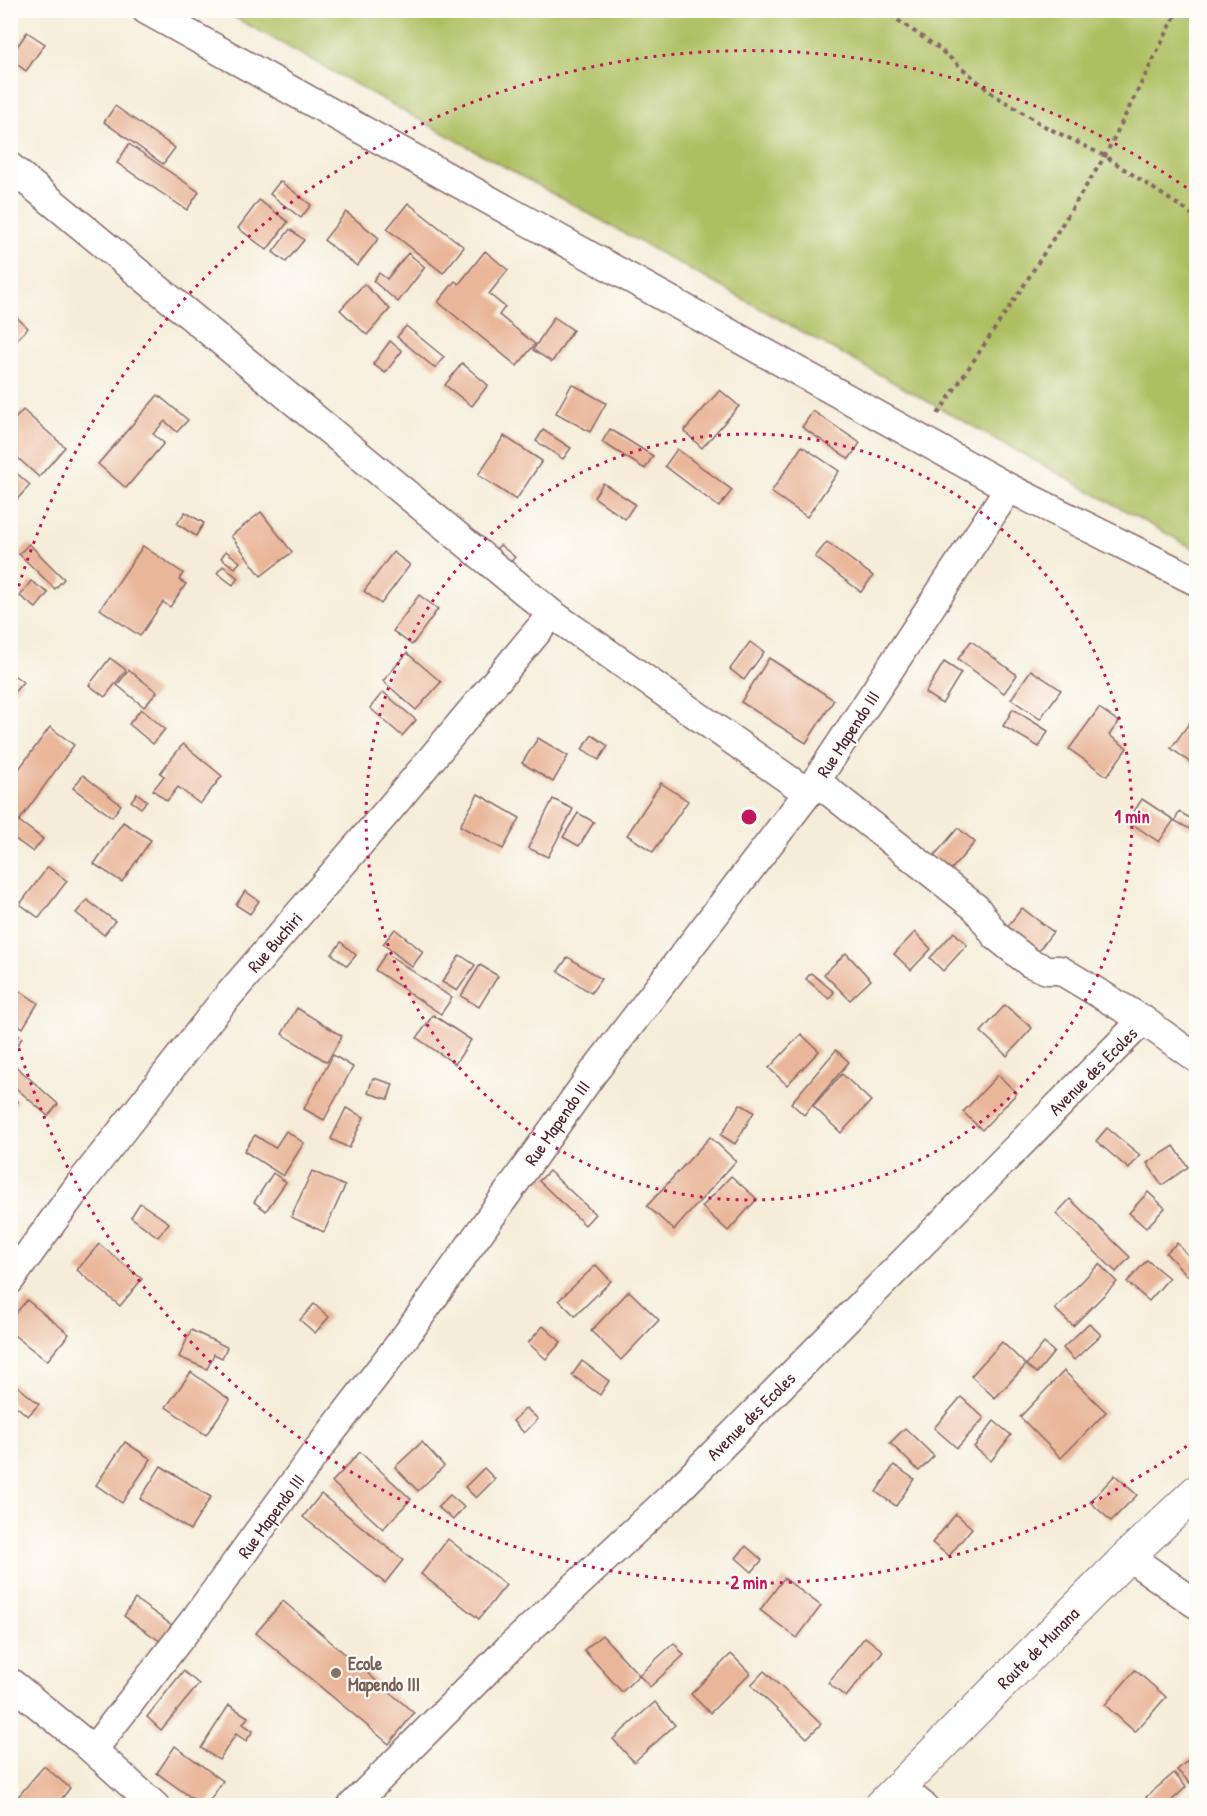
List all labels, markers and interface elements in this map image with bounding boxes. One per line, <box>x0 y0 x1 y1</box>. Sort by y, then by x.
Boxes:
street label: Rue Mapendo III <box>811 686 885 782</box>
text: 1 min <box>1114 804 1150 829</box>
centre of rings <box>739 807 759 827</box>
street label: Rue Buchiri <box>242 906 308 978</box>
street label: Avenue des Ecoles <box>1043 1021 1143 1121</box>
street label: Rue Mapendo III <box>518 1075 596 1171</box>
street label: Avenue des Ecoles <box>701 1366 801 1466</box>
street label: Rue Mapendo III <box>232 1469 310 1563</box>
text: 2 min <box>731 1570 767 1595</box>
street label: Route de Munana <box>991 1601 1085 1695</box>
place label: Ecole Mapendo III <box>348 1651 420 1698</box>
marker: Ecole Mapendo III <box>329 1666 343 1680</box>

